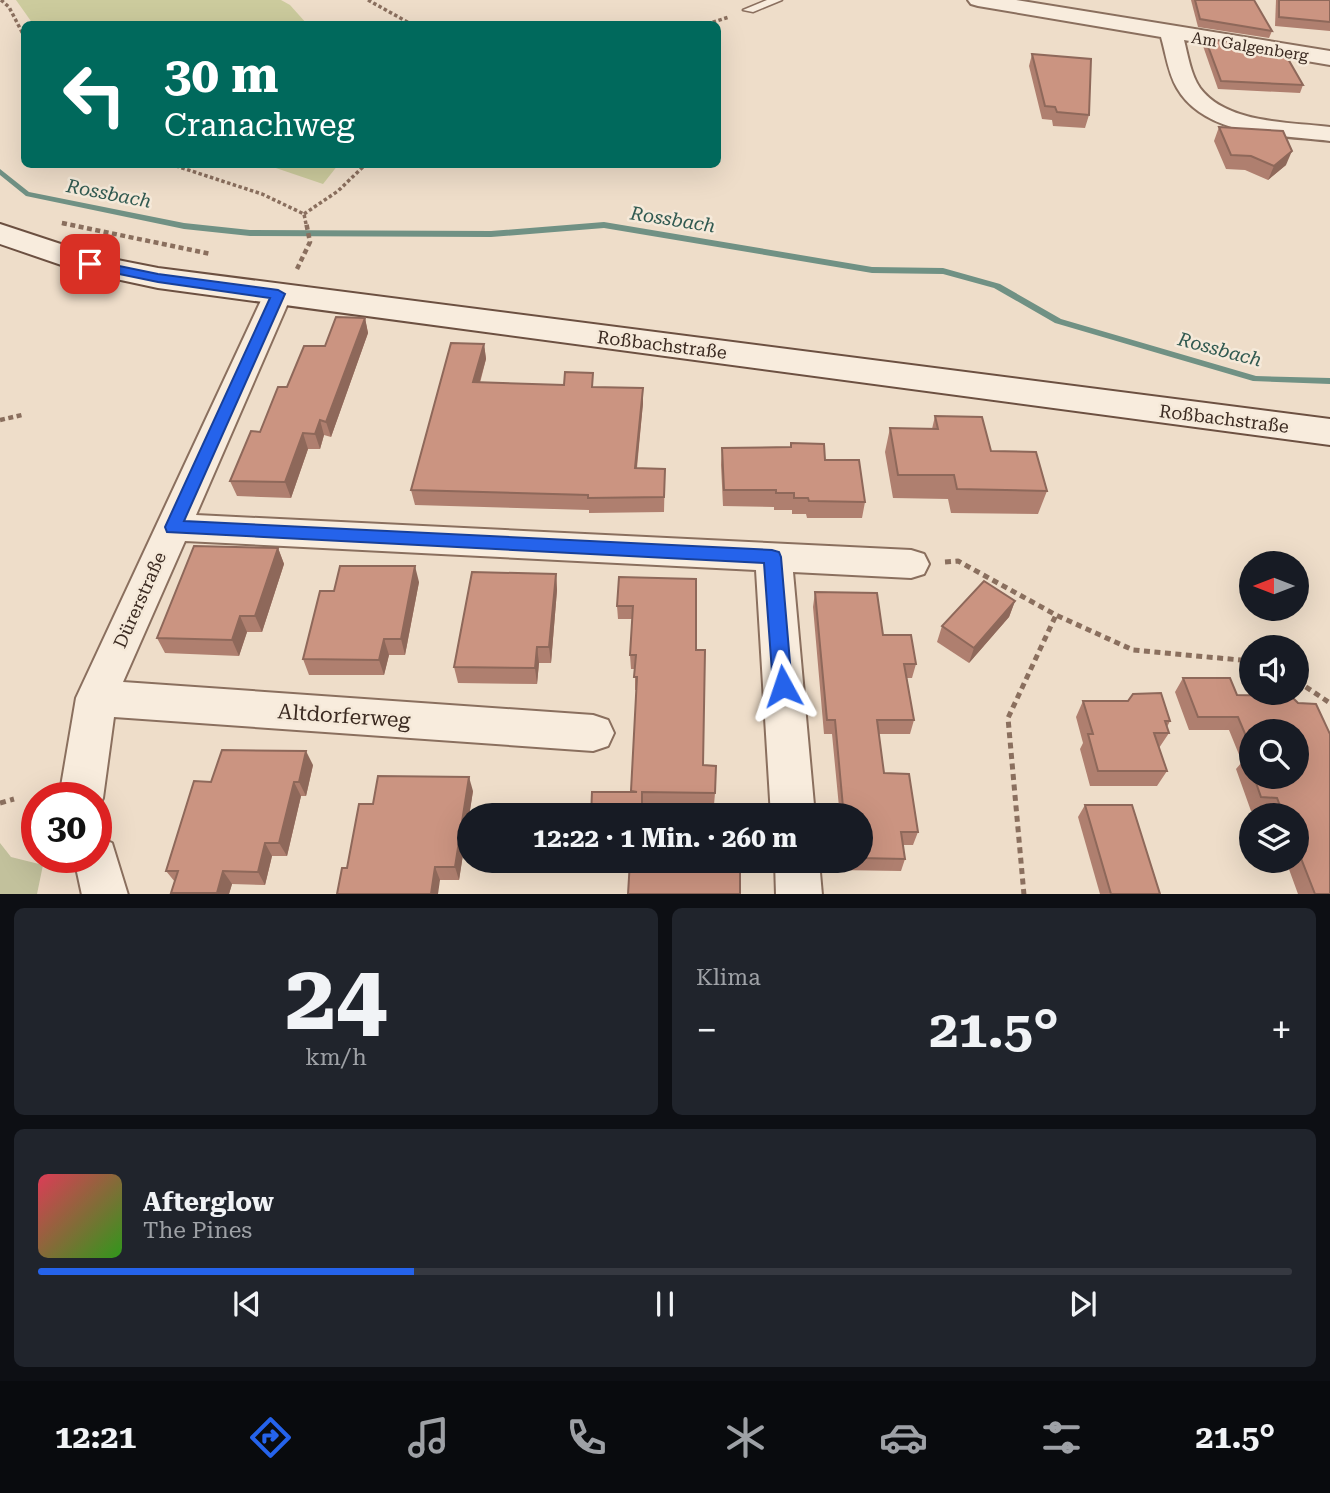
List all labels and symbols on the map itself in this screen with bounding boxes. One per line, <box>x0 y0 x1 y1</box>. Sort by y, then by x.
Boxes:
street label: Am Galgenberg <box>1190 28 1311 65</box>
water label: Rossbach <box>64 174 153 213</box>
water label: Rossbach <box>628 201 717 238</box>
pin <box>60 234 120 294</box>
street label: Roßbachstraße <box>596 326 728 363</box>
water label: Rossbach <box>1174 327 1264 372</box>
street label: Roßbachstraße <box>1158 400 1290 437</box>
street label: Dürerstraße <box>109 548 170 651</box>
north arrow <box>1239 551 1309 621</box>
position arrow <box>746 649 820 723</box>
street label: Altdorferweg <box>277 699 411 733</box>
speed limit sign: 30 <box>21 782 112 873</box>

